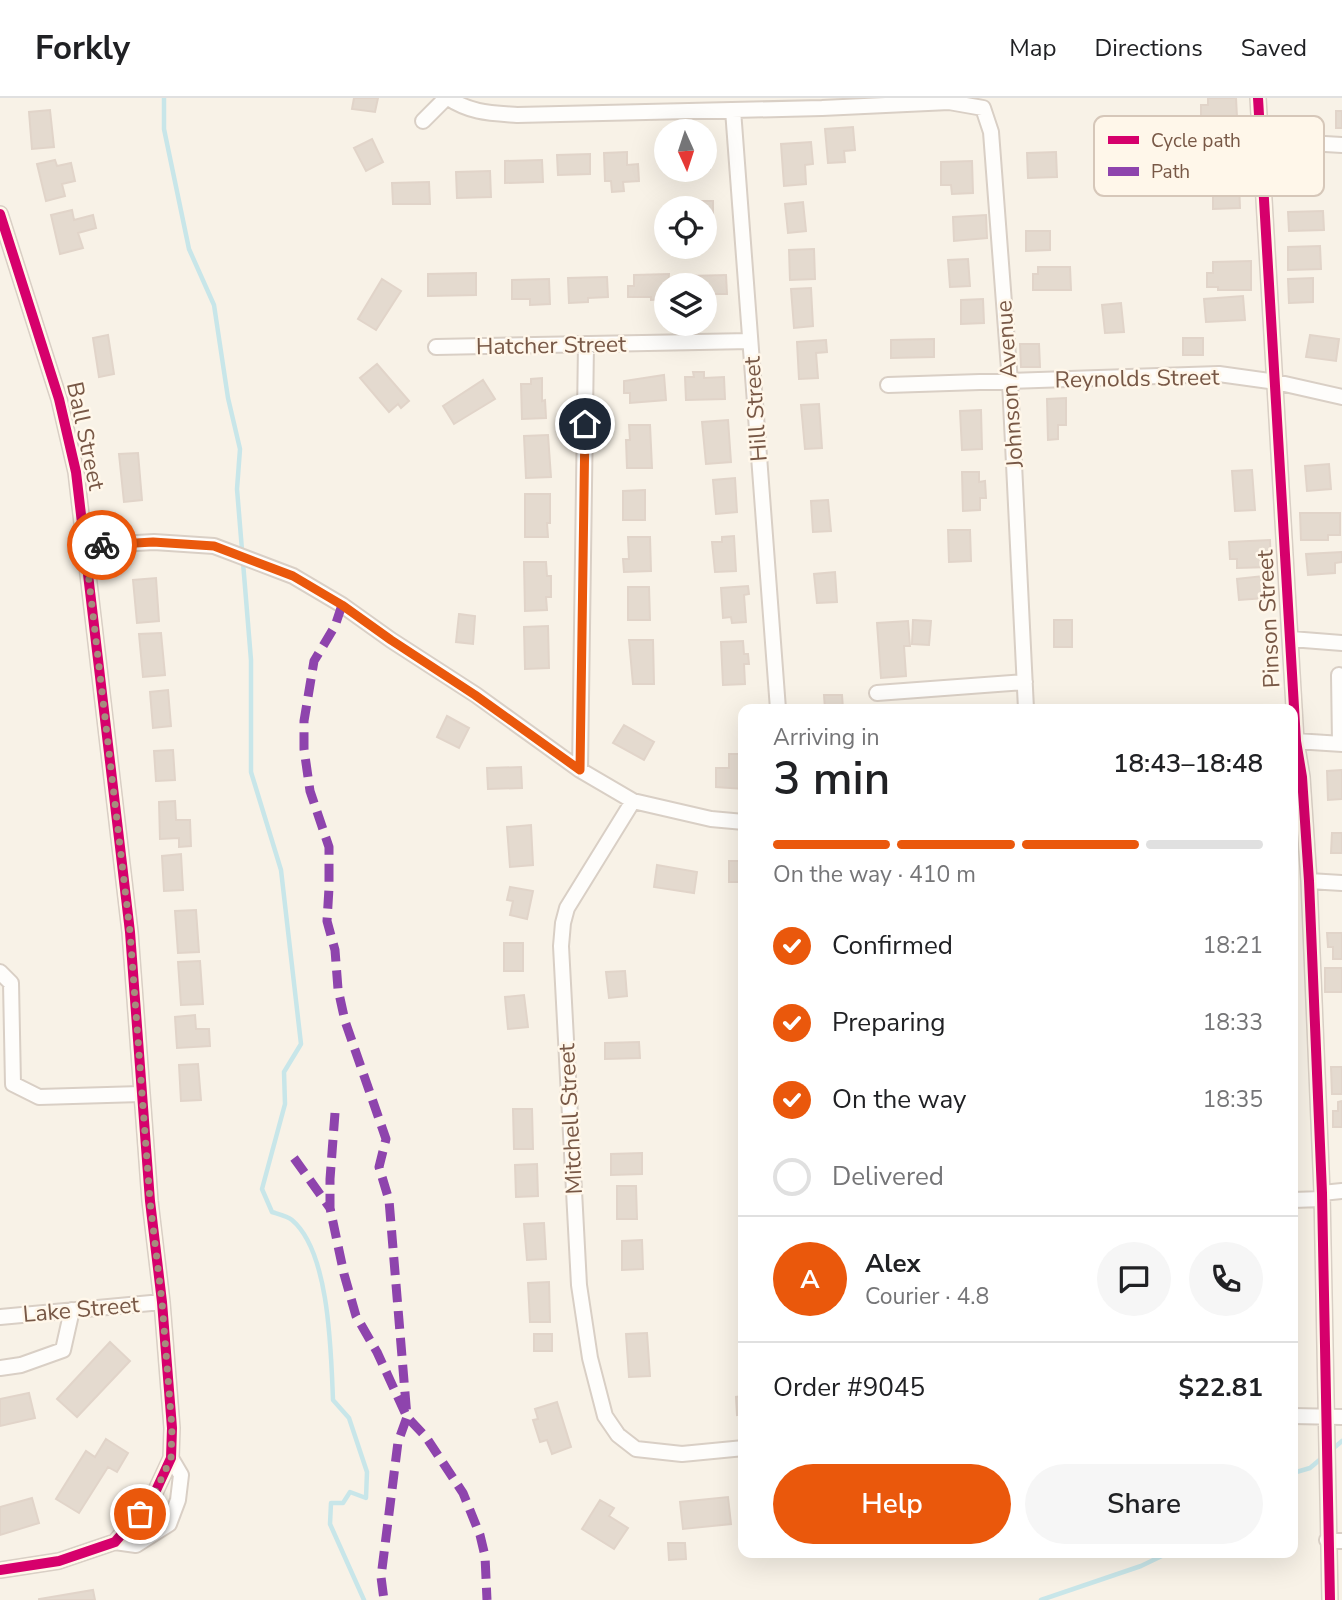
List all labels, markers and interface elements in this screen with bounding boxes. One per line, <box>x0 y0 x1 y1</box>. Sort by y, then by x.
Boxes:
text: Forkly <box>35 26 130 71</box>
text: Map <box>1009 32 1056 64</box>
text: Directions <box>1094 32 1203 64</box>
text: Saved <box>1241 32 1307 64</box>
legend <box>1094 116 1324 196</box>
north arrow <box>654 119 718 182</box>
map controls <box>654 119 717 336</box>
text: Cycle path <box>1151 128 1241 154</box>
text: Path <box>1151 159 1190 185</box>
button: locate <box>654 196 717 259</box>
button: layers <box>654 273 717 336</box>
street label: Johnson Avenue <box>988 299 1031 470</box>
street label: Hatcher Street <box>476 329 627 362</box>
street label: Hill Street <box>736 355 775 462</box>
street label: Reynolds Street <box>1054 362 1221 395</box>
street label: Ball Street <box>59 379 112 494</box>
pin <box>555 394 615 454</box>
icon: home <box>566 405 604 443</box>
courier <box>67 510 137 580</box>
icon: bike <box>83 526 121 564</box>
street label: Pinson Street <box>1249 548 1288 689</box>
text: Arriving in <box>773 722 880 753</box>
text: 18:43–18:48 <box>1113 746 1263 781</box>
text: 3 min <box>773 747 890 810</box>
text: On the way · 410 m <box>773 859 976 890</box>
icon: check <box>773 927 811 965</box>
text: Confirmed <box>832 928 953 963</box>
text: 18:21 <box>1203 930 1263 961</box>
icon: check <box>773 1004 811 1042</box>
text: Preparing <box>832 1005 945 1040</box>
text: 18:33 <box>1203 1007 1263 1038</box>
street label: Mitchell Street <box>551 1042 590 1195</box>
icon: check <box>773 1081 811 1119</box>
text: On the way <box>832 1082 966 1117</box>
text: 18:35 <box>1203 1084 1263 1115</box>
text: Delivered <box>832 1159 944 1194</box>
button: chat <box>1097 1242 1171 1316</box>
button: phone <box>1189 1242 1263 1316</box>
text: Alex <box>865 1246 921 1281</box>
text: A <box>800 1262 820 1297</box>
text: Courier · 4.8 <box>865 1281 989 1312</box>
street label: Lake Street <box>22 1289 142 1330</box>
text: Order #9045 <box>773 1370 925 1405</box>
text: $22.81 <box>1179 1370 1263 1405</box>
button: Help <box>773 1464 1011 1544</box>
button: Share <box>1025 1464 1263 1544</box>
pin <box>110 1484 170 1544</box>
icon: bag <box>121 1495 159 1533</box>

